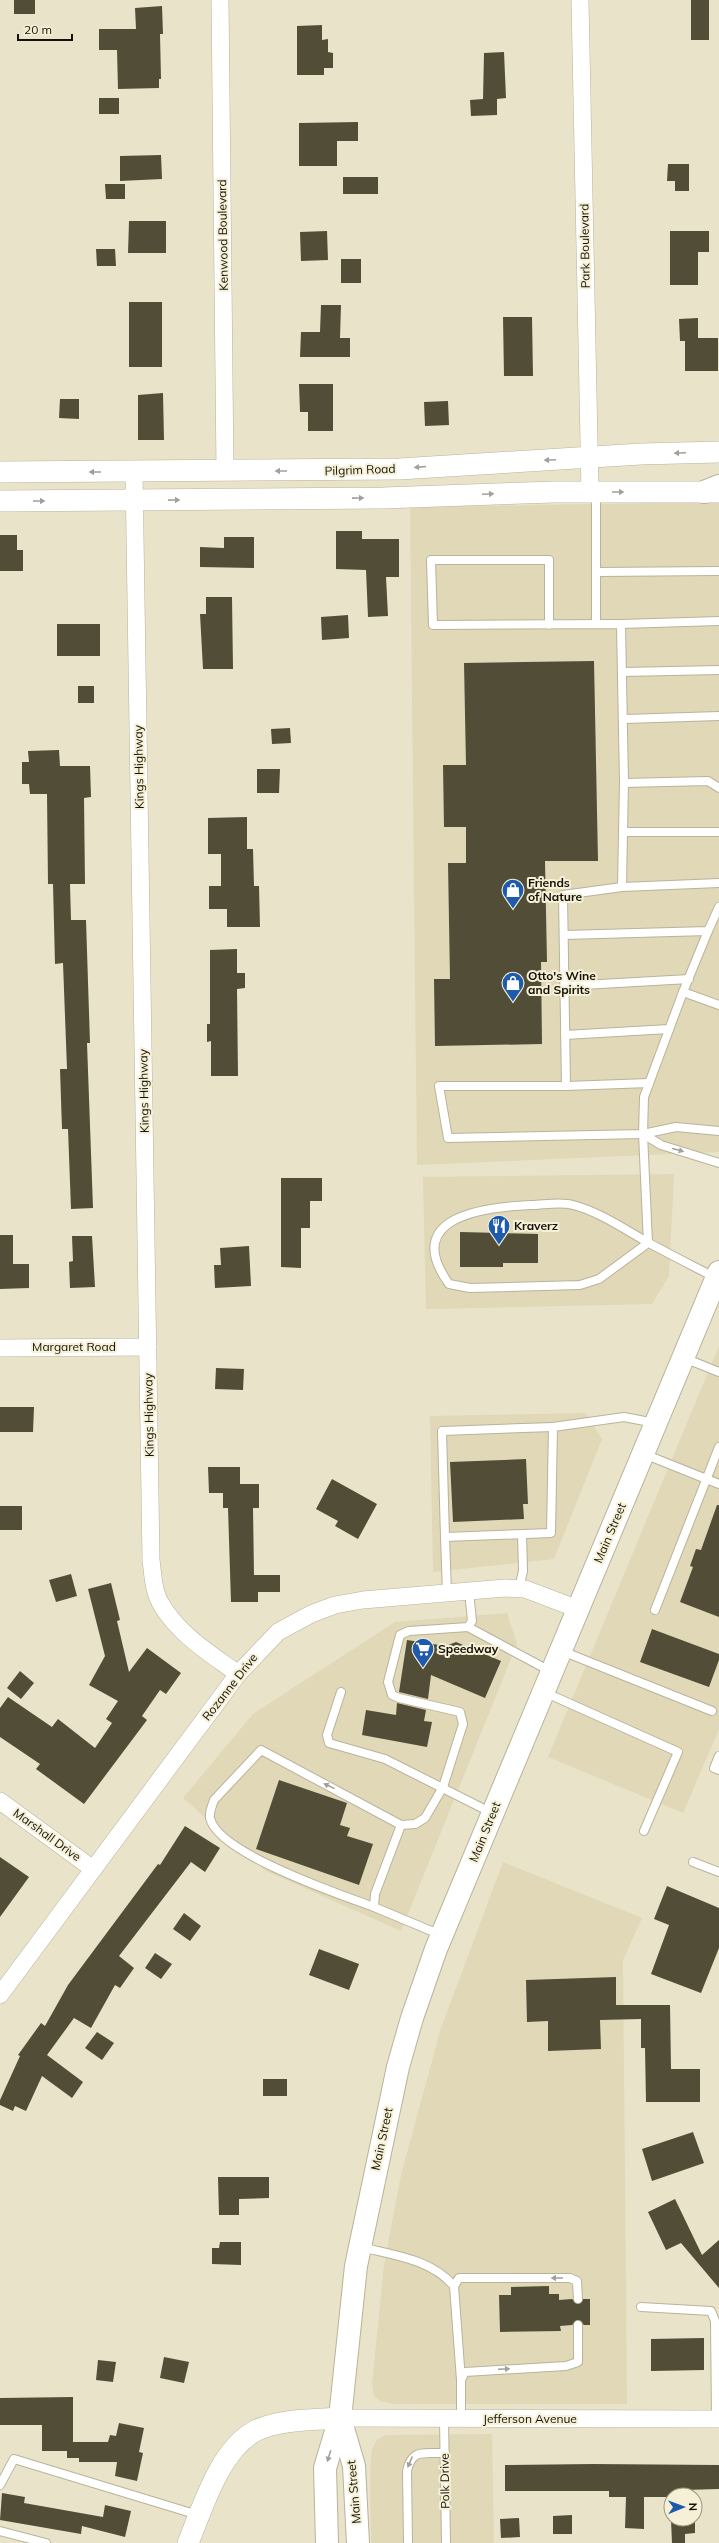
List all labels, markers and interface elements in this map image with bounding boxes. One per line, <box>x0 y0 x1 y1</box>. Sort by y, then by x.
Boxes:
scale bar <box>18 16 72 42</box>
text: 20 m <box>24 22 52 37</box>
street label: Kenwood Boulevard <box>214 179 231 291</box>
street label: Park Boulevard <box>576 204 593 288</box>
one-way arrow <box>674 449 686 456</box>
one-way arrow <box>544 457 556 464</box>
street label: Pilgrim Road <box>324 461 396 478</box>
one-way arrow <box>414 464 426 471</box>
one-way arrow <box>274 468 287 474</box>
one-way arrow <box>88 469 101 475</box>
one-way arrow <box>612 489 625 495</box>
one-way arrow <box>482 491 494 498</box>
one-way arrow <box>352 495 365 501</box>
one-way arrow <box>168 497 181 503</box>
one-way arrow <box>33 498 46 504</box>
street label: Kings Highway <box>130 724 147 809</box>
place label: Friends of Nature <box>528 875 583 904</box>
shop icon: Friends of Nature <box>500 877 526 910</box>
place label: Otto's Wine and Spirits <box>528 968 596 997</box>
shop icon: Otto's Wine and Spirits <box>500 970 526 1003</box>
street label: Kings Highway <box>135 1048 152 1133</box>
one-way arrow <box>673 1147 685 1153</box>
restaurant icon: Kraverz <box>486 1213 512 1246</box>
place label: Kraverz <box>514 1218 558 1233</box>
street label: Margaret Road <box>32 1339 116 1354</box>
street label: Kings Highway <box>140 1372 157 1457</box>
street label: Main Street <box>590 1501 629 1565</box>
supermarket icon: Speedway <box>410 1636 436 1669</box>
place label: Speedway <box>438 1641 499 1656</box>
street label: Rozanne Drive <box>199 1650 260 1723</box>
one-way arrow <box>323 1783 335 1789</box>
street label: Main Street <box>466 1799 503 1864</box>
street label: Marshall Drive <box>11 1805 84 1864</box>
street label: Main Street <box>368 2106 395 2172</box>
one-way arrow <box>550 2275 563 2281</box>
one-way arrow <box>498 2366 510 2373</box>
street label: Jefferson Avenue <box>483 2411 577 2426</box>
one-way arrow <box>326 2450 332 2462</box>
street label: Polk Drive <box>437 2453 452 2509</box>
one-way arrow <box>407 2456 414 2468</box>
street label: Main Street <box>343 2460 364 2524</box>
north arrow <box>663 2487 703 2527</box>
text: N <box>686 2503 700 2511</box>

